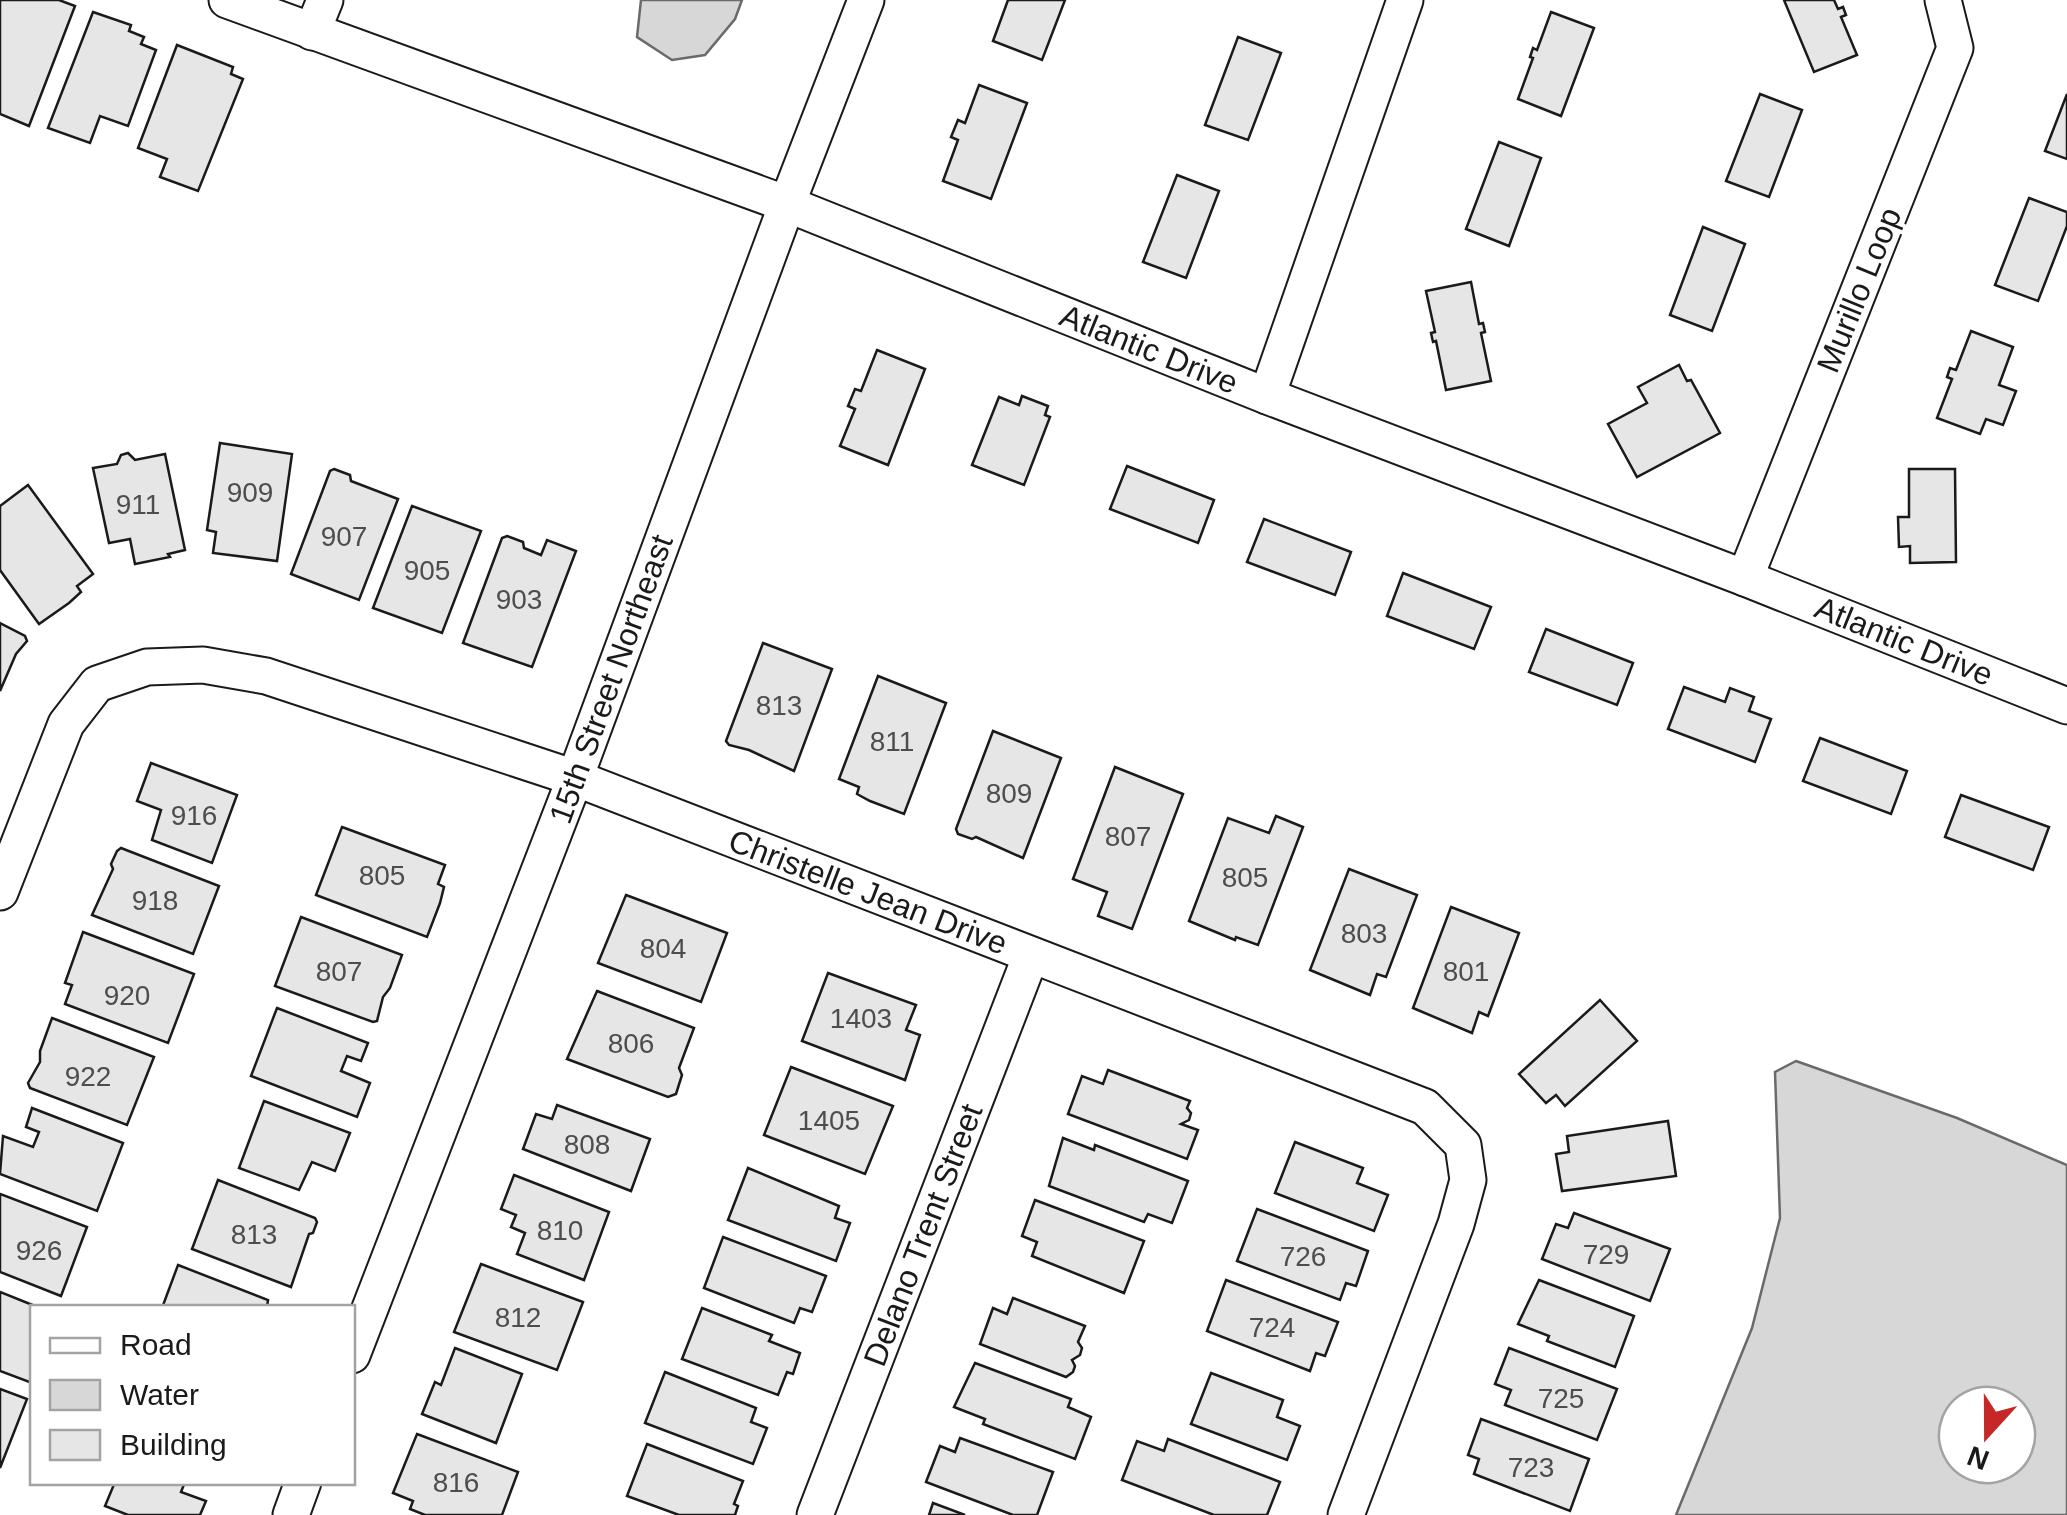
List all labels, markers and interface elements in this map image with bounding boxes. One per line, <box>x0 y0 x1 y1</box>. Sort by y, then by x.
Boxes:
street label: Murillo Loop <box>1810 202 1908 378</box>
street label: Atlantic Drive <box>1055 297 1243 401</box>
house number: 909 <box>227 477 273 508</box>
house number: 911 <box>116 489 160 520</box>
house number: 907 <box>321 521 367 552</box>
street label: 15th Street Northeast <box>542 530 680 828</box>
house number: 905 <box>404 555 450 586</box>
house number: 903 <box>496 584 542 615</box>
street label: Atlantic Drive <box>1810 589 1998 693</box>
house number: 813 <box>756 690 802 721</box>
house number: 811 <box>870 726 914 757</box>
house number: 809 <box>986 778 1032 809</box>
house number: 916 <box>171 800 217 831</box>
house number: 807 <box>1105 821 1151 852</box>
street label: Christelle Jean Drive <box>724 822 1012 962</box>
house number: 805 <box>359 860 405 891</box>
house number: 805 <box>1222 862 1268 893</box>
house number: 918 <box>132 885 178 916</box>
house number: 803 <box>1341 918 1387 949</box>
house number: 804 <box>640 933 686 964</box>
house number: 807 <box>316 956 362 987</box>
house number: 801 <box>1443 956 1489 987</box>
house number: 920 <box>104 980 150 1011</box>
house number: 1403 <box>830 1003 892 1034</box>
house number: 806 <box>608 1028 654 1059</box>
house number: 922 <box>65 1061 111 1092</box>
street label: Delano Trent Street <box>856 1099 990 1371</box>
house number: 1405 <box>798 1105 860 1136</box>
house number: 808 <box>564 1129 610 1160</box>
house number: 810 <box>537 1215 583 1246</box>
house number: 813 <box>231 1219 277 1250</box>
house number: 926 <box>16 1235 62 1266</box>
house number: 729 <box>1583 1239 1629 1270</box>
house number: 726 <box>1280 1241 1326 1272</box>
house number: 812 <box>495 1302 541 1333</box>
legend <box>30 1305 355 1485</box>
house number: 724 <box>1249 1312 1295 1343</box>
text: Road <box>120 1328 192 1361</box>
text: Water <box>120 1378 199 1411</box>
house number: 725 <box>1538 1383 1584 1414</box>
north arrow <box>1937 1385 2037 1485</box>
text: Building <box>120 1428 227 1461</box>
text: N <box>1963 1440 1993 1476</box>
house number: 723 <box>1508 1452 1554 1483</box>
house number: 816 <box>433 1467 479 1498</box>

